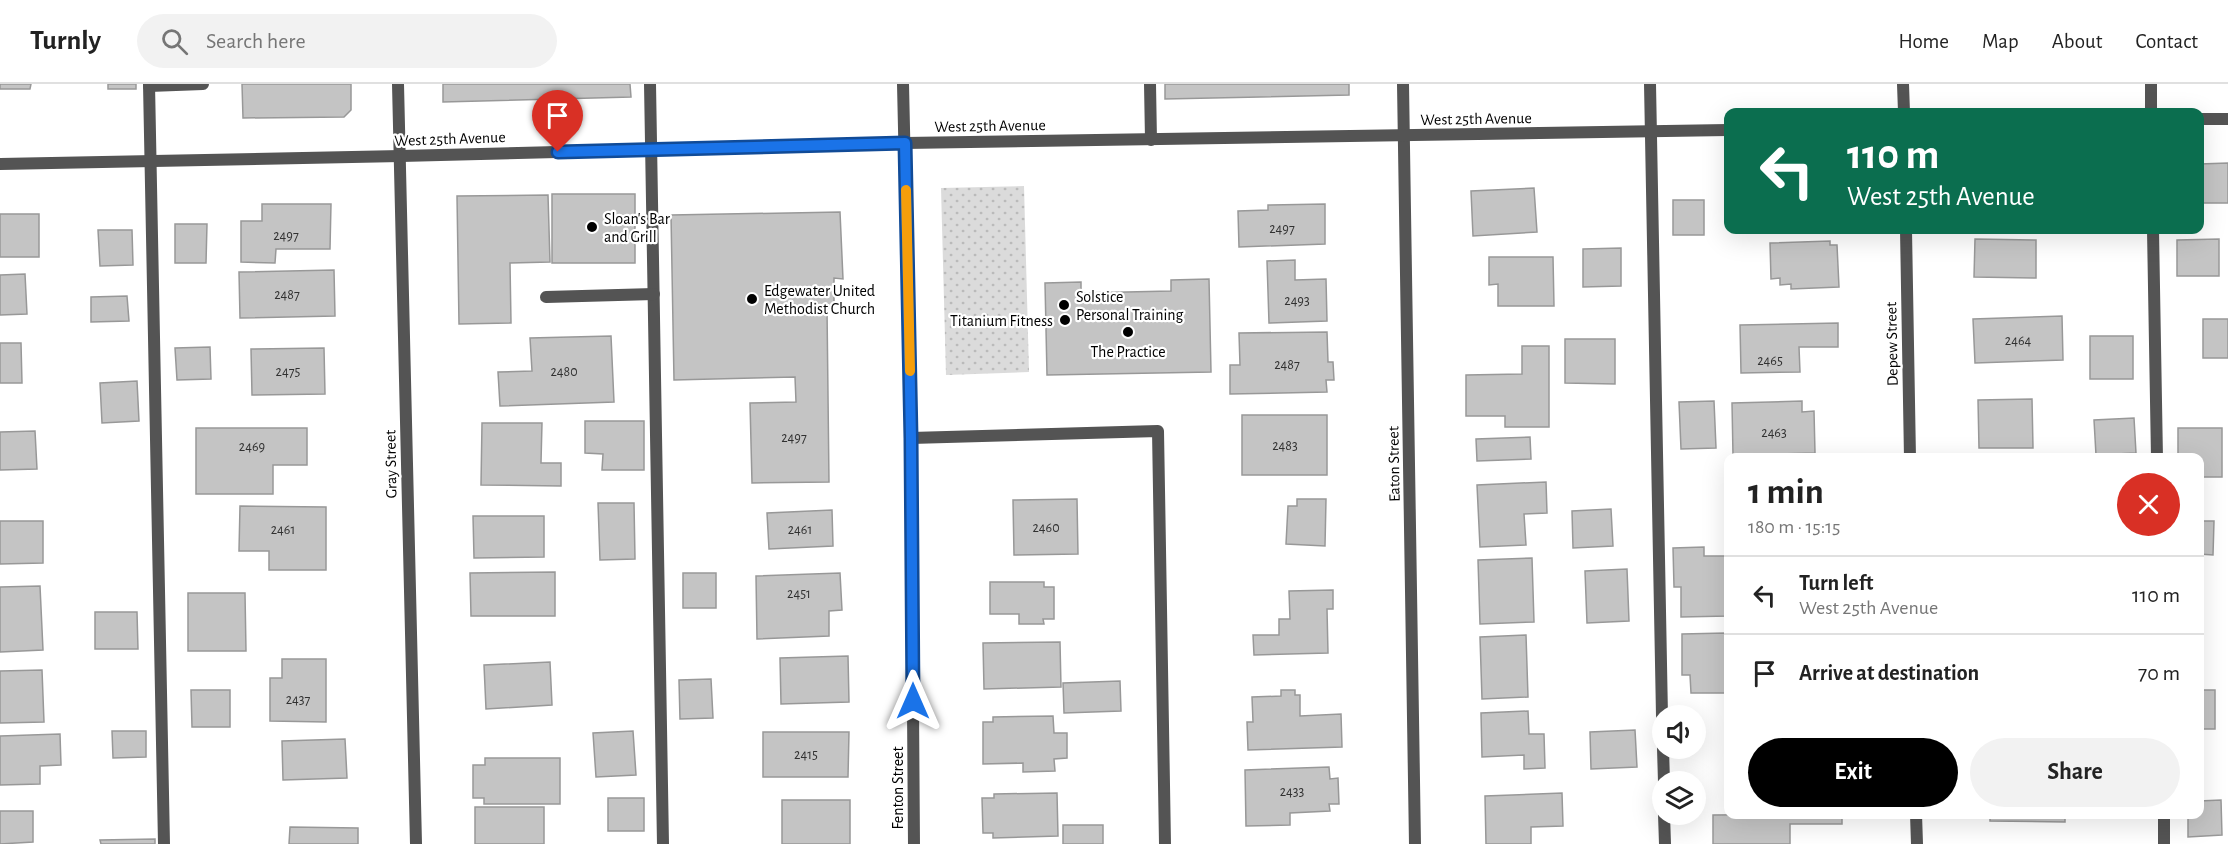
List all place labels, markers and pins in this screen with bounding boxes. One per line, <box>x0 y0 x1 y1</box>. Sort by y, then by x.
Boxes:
pin <box>532 90 583 152</box>
place label: Sloan's Bar and Grill <box>604 211 671 245</box>
marker: Sloan's Bar and Grill <box>585 220 599 234</box>
place label: Edgewater United Methodist Church <box>764 283 875 317</box>
place label: Solstice Personal Training <box>1076 289 1184 323</box>
marker: Edgewater United Methodist Church <box>745 292 759 306</box>
marker: Solstice Personal Training <box>1057 298 1071 312</box>
place label: Titanium Fitness <box>950 313 1053 329</box>
marker: Titanium Fitness <box>1058 313 1072 327</box>
marker: The Practice <box>1121 325 1135 339</box>
place label: The Practice <box>1090 344 1166 360</box>

